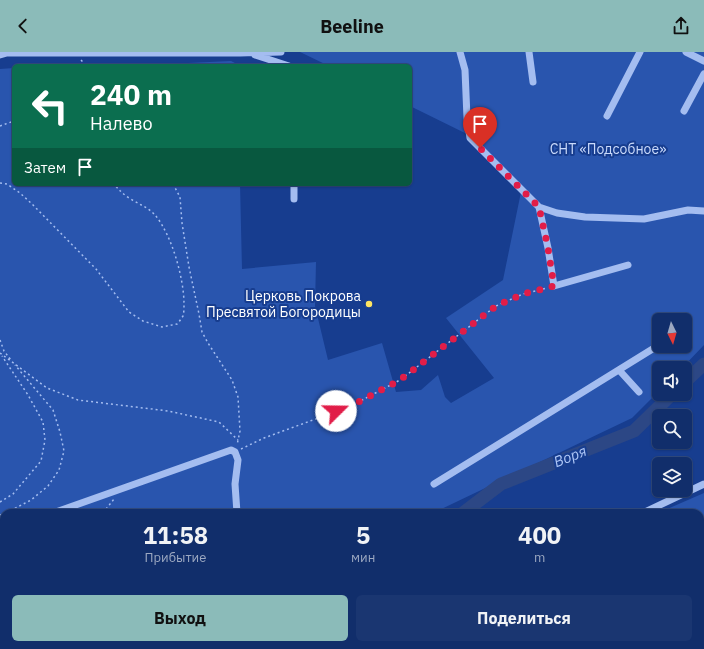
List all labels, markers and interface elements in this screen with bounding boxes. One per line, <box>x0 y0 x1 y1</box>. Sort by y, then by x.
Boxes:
icon: back <box>12 15 34 37</box>
text: Beeline <box>320 15 384 38</box>
icon: share <box>670 15 692 37</box>
text: 240 m <box>90 76 172 113</box>
icon: left <box>24 80 76 132</box>
pin <box>463 107 497 148</box>
text: Налево <box>90 112 153 135</box>
icon: arrive <box>469 113 491 135</box>
park label: СНТ «Подсобное» <box>550 140 666 158</box>
icon: arrive <box>74 156 96 178</box>
text: Затем <box>24 158 66 177</box>
place label: Церковь Покрова Пресвятой Богородицы <box>206 287 362 321</box>
marker: Церковь Покрова Пресвятой Богородицы <box>364 299 374 309</box>
north arrow <box>652 313 692 353</box>
map controls <box>652 313 692 497</box>
button: sound <box>652 361 692 401</box>
position arrow <box>315 390 357 432</box>
button: search <box>652 409 692 449</box>
water label: Воря <box>551 441 590 471</box>
button: layers <box>652 457 692 497</box>
text: 11:58 <box>143 519 208 551</box>
text: 5 <box>356 519 370 551</box>
text: 400 <box>518 519 561 551</box>
text: Прибытие <box>145 549 206 566</box>
text: мин <box>351 549 375 566</box>
text: m <box>534 549 545 566</box>
button: Выход <box>12 595 348 641</box>
button: Поделиться <box>356 595 692 641</box>

